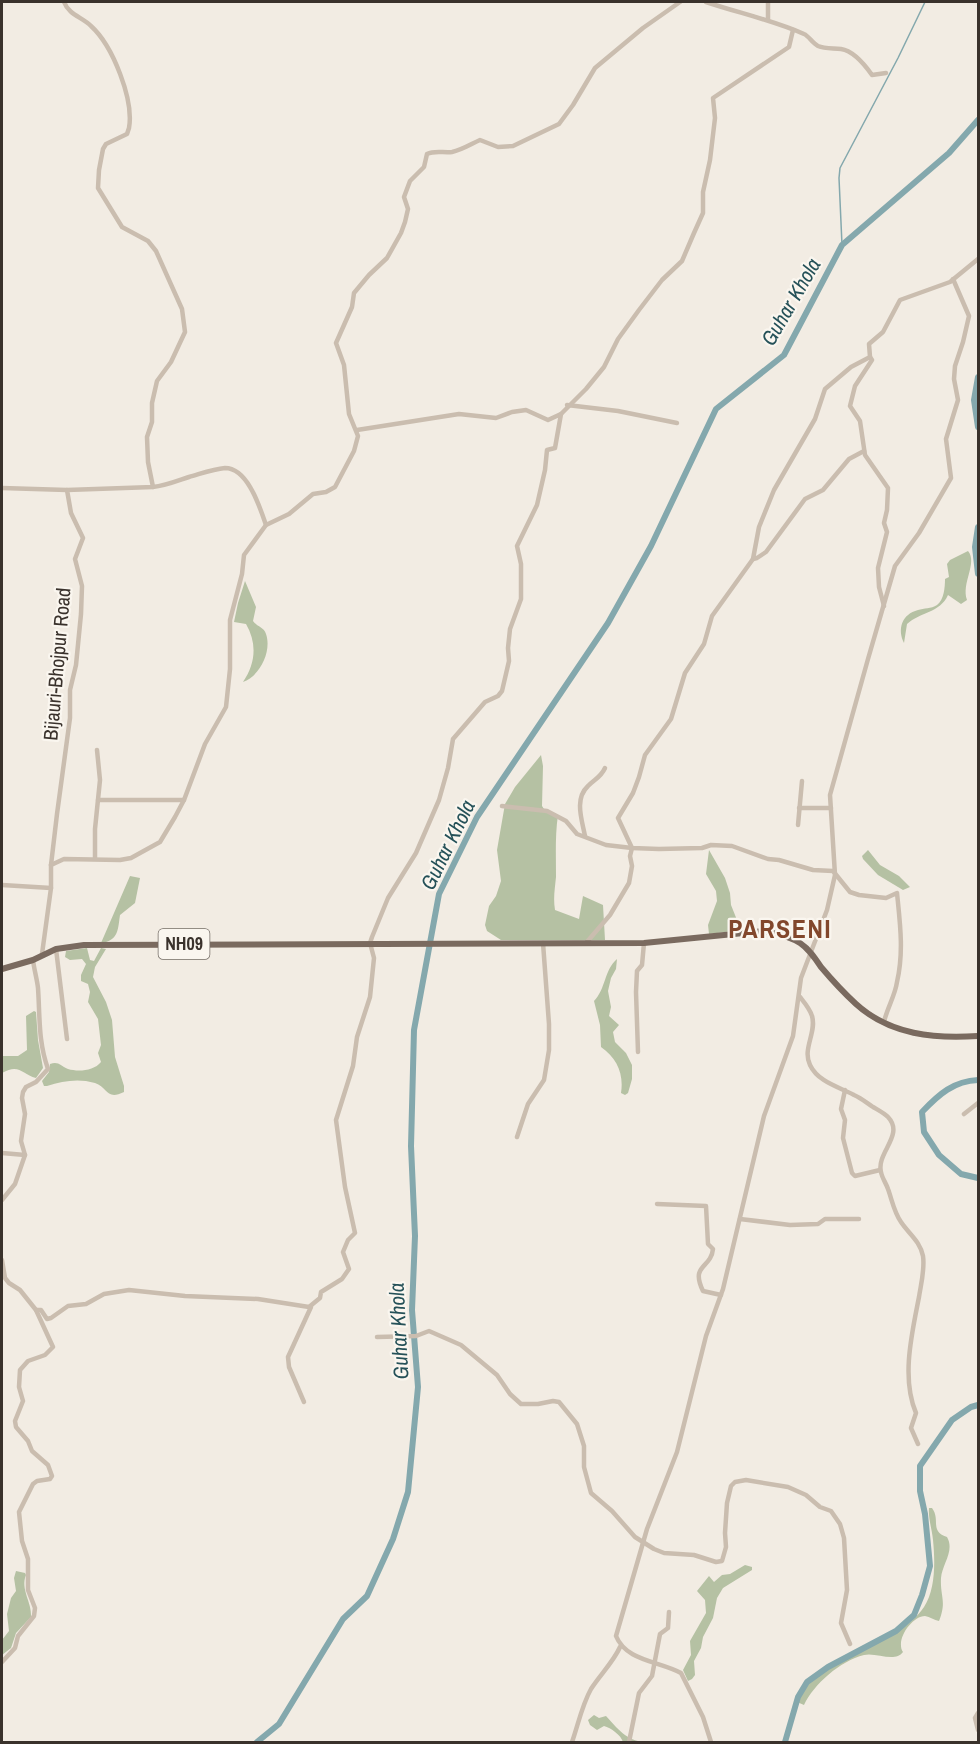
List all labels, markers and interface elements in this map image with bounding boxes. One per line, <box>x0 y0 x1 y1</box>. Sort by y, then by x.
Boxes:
water label: Guhar Khola <box>754 253 827 351</box>
street label: Bijauri-Bhojpur Road <box>36 587 77 741</box>
water label: Guhar Khola <box>413 795 482 895</box>
district label: PARSENI <box>728 911 832 946</box>
road number: NH09 <box>158 929 210 959</box>
water label: Guhar Khola <box>381 1282 416 1380</box>

